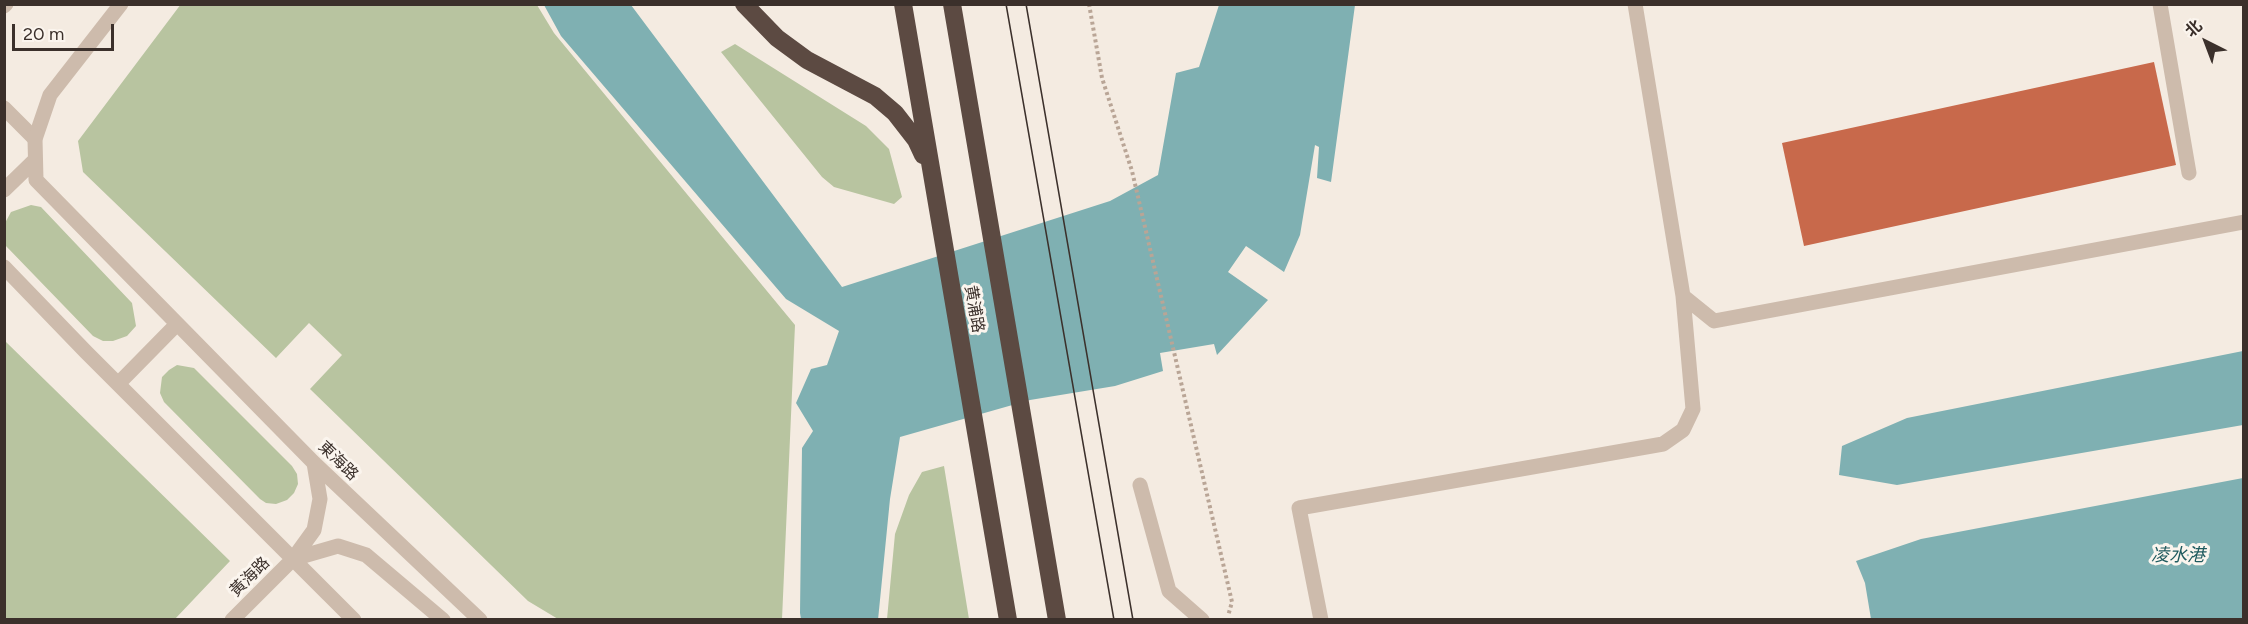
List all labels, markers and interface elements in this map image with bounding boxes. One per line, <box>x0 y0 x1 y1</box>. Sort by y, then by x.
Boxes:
scale bar <box>15 12 117 50</box>
north arrow <box>2176 12 2236 72</box>
text: 北 <box>2181 16 2206 41</box>
text: 20 m <box>23 23 64 45</box>
street label: 黄浦路 <box>960 284 988 334</box>
street label: 東海路 <box>314 437 362 485</box>
water label: 凌水港 <box>2151 545 2205 567</box>
street label: 黃海路 <box>226 553 274 601</box>

